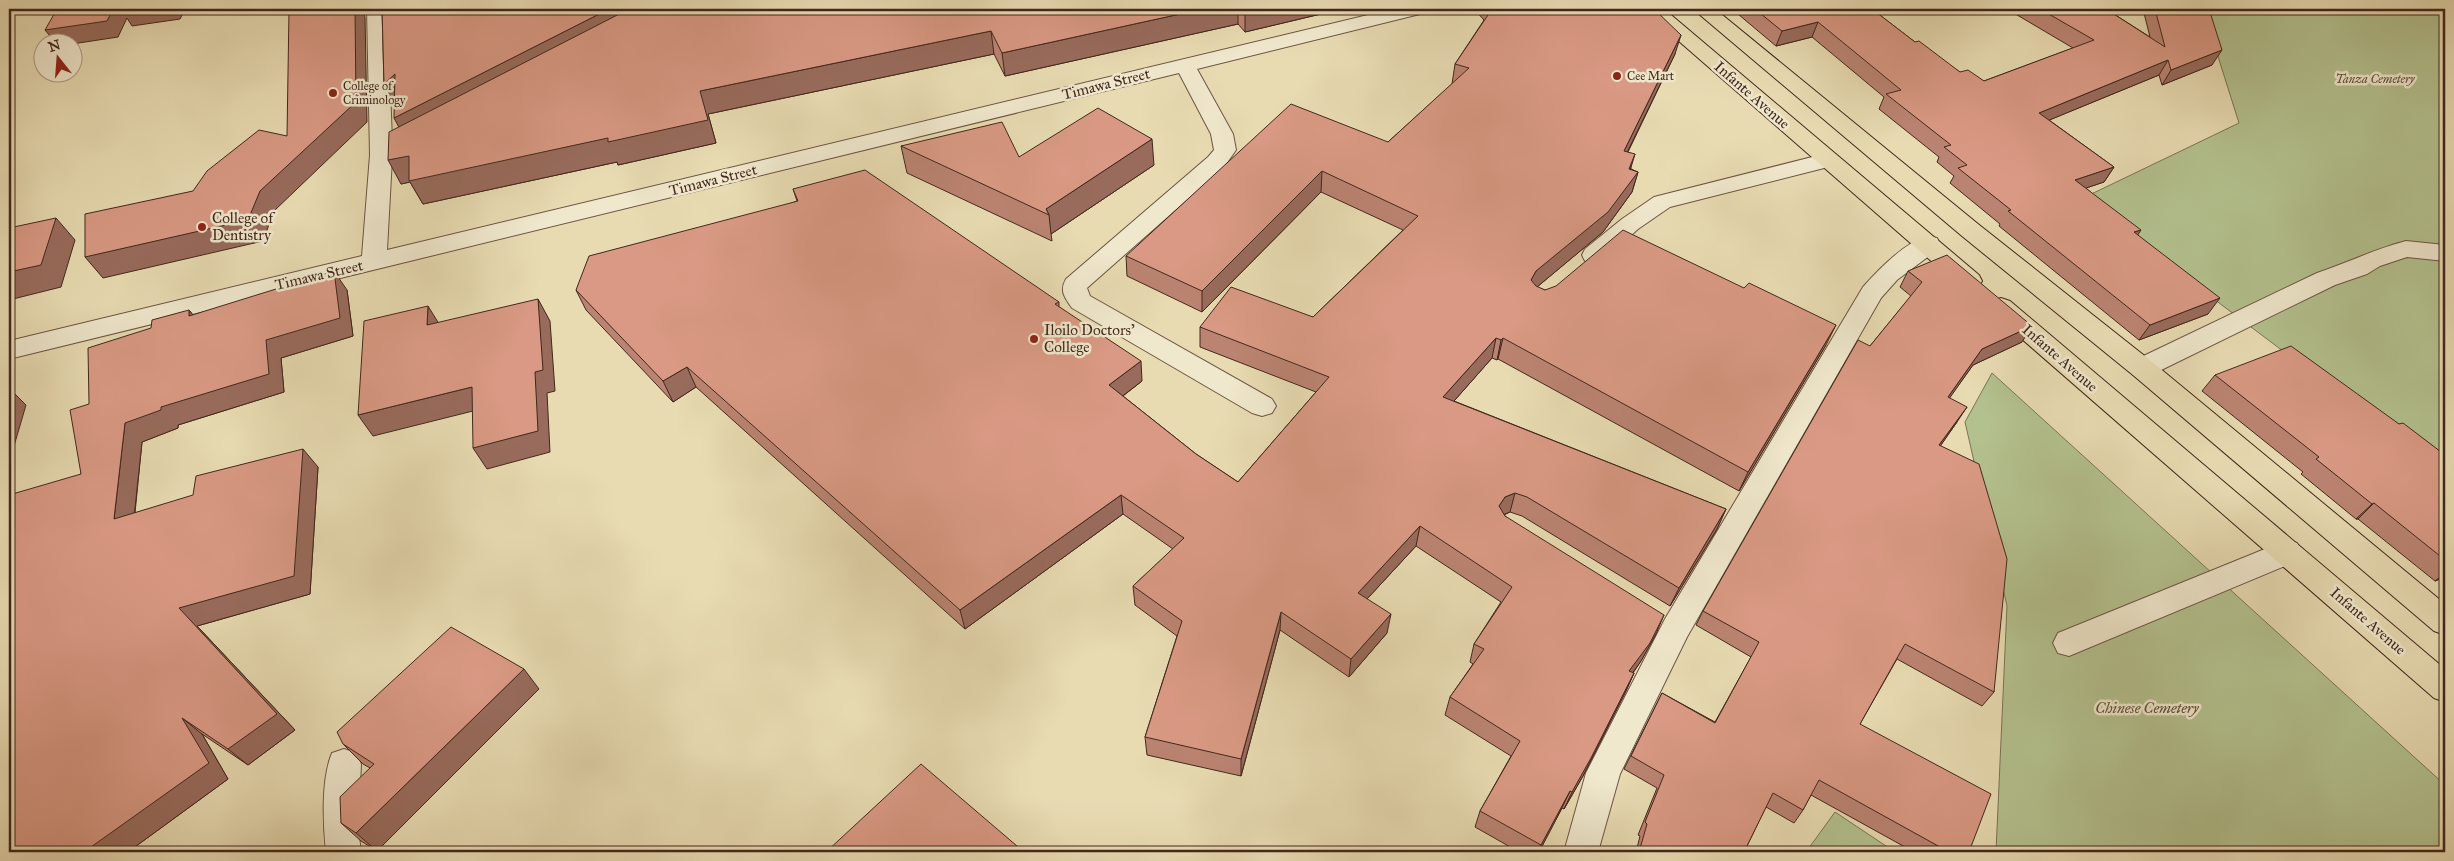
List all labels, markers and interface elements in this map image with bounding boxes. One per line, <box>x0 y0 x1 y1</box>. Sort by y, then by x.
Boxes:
north arrow <box>32 32 82 82</box>
text: N <box>46 36 63 56</box>
street label: Infante Avenue <box>1711 57 1793 133</box>
street label: Timawa Street <box>1060 64 1152 104</box>
place label: Cee Mart <box>1627 69 1675 83</box>
marker: Cee Mart <box>1611 70 1623 82</box>
park label: Tanza Cemetery <box>2335 72 2415 86</box>
place label: College of Criminology <box>343 79 406 108</box>
marker: College of Criminology <box>327 87 339 99</box>
street label: Timawa Street <box>667 160 759 200</box>
place label: College of Dentistry <box>212 209 276 244</box>
marker: College of Dentistry <box>196 221 208 233</box>
street label: Timawa Street <box>273 256 365 294</box>
street label: Infante Avenue <box>2019 320 2101 396</box>
place label: Iloilo Doctors' College <box>1044 321 1135 356</box>
marker: Iloilo Doctors' College <box>1028 333 1040 345</box>
street label: Infante Avenue <box>2327 583 2409 659</box>
park label: Chinese Cemetery <box>2095 699 2200 717</box>

